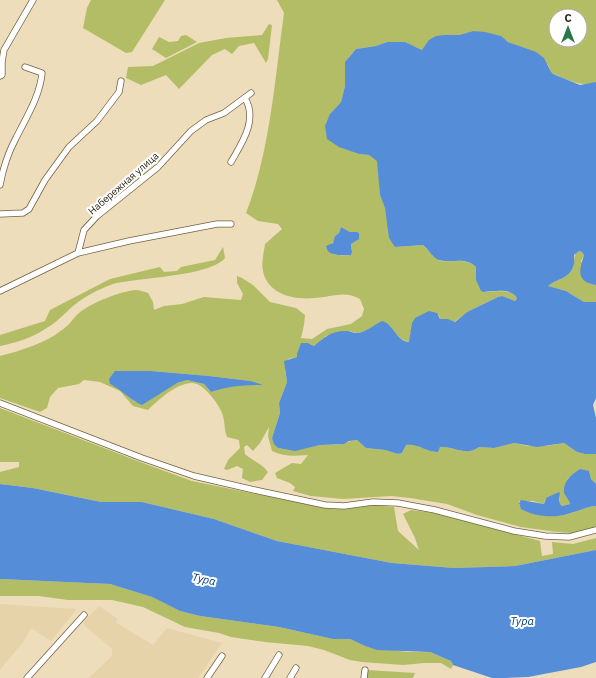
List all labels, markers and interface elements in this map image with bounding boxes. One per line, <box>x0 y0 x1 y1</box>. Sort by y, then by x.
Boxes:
north arrow <box>548 8 588 48</box>
text: С <box>564 11 572 25</box>
street label: Набережная улица <box>85 149 162 217</box>
water label: Тура <box>191 570 217 588</box>
water label: Тура <box>510 614 534 628</box>

